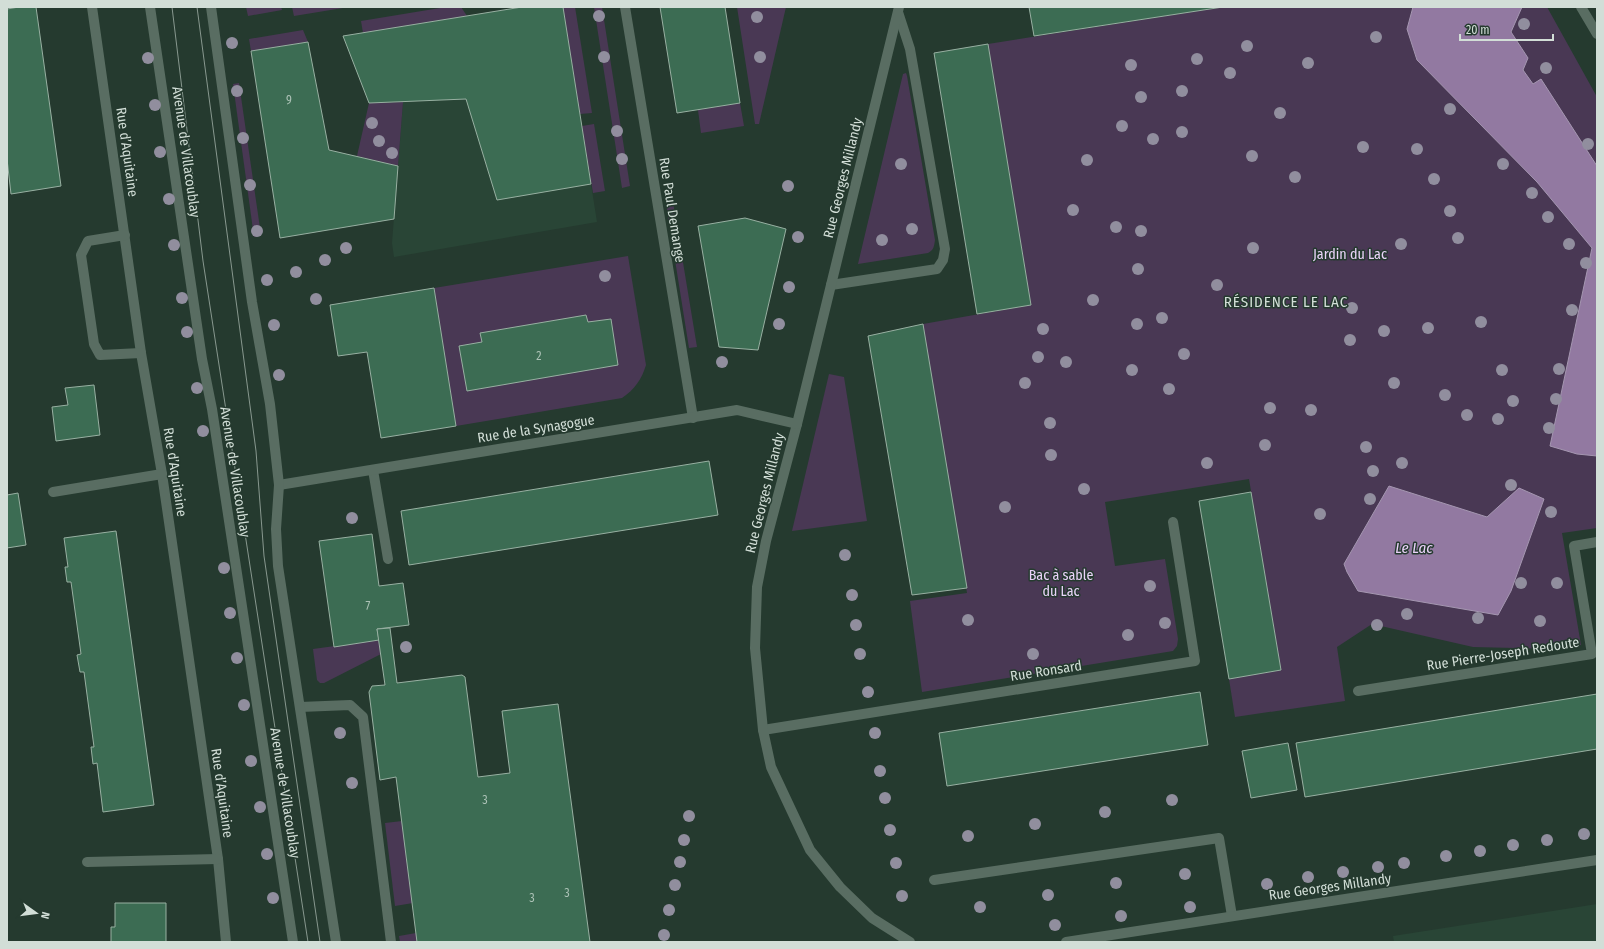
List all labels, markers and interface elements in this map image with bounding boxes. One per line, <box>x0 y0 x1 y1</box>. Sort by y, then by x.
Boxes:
scale bar <box>1460 16 1553 42</box>
text: 20 m <box>1466 23 1490 37</box>
street label: Avenue de Villacoublay <box>168 85 204 219</box>
house number: 9 <box>286 93 292 107</box>
street label: Rue d’Aquitaine <box>112 106 142 198</box>
street label: Rue Georges Millandy <box>820 115 866 240</box>
street label: Rue Paul Demange <box>655 156 689 264</box>
park label: Jardin du Lac <box>1313 246 1387 263</box>
district label: RÉSIDENCE LE LAC <box>1224 293 1348 311</box>
house number: 2 <box>536 349 542 363</box>
street label: Avenue de Villacoublay <box>216 405 254 539</box>
street label: Rue de la Synagogue <box>476 411 596 447</box>
street label: Rue d’Aquitaine <box>160 426 190 518</box>
street label: Rue Georges Millandy <box>742 430 788 555</box>
water label: Le Lac <box>1395 539 1433 557</box>
park label: Bac à sable du Lac <box>1029 567 1093 600</box>
house number: 7 <box>366 599 371 613</box>
street label: Rue Pierre-Joseph Redoute <box>1425 634 1581 674</box>
street label: Rue Ronsard <box>1009 657 1083 685</box>
street label: Avenue de Villacoublay <box>266 726 304 860</box>
street label: Rue d’Aquitaine <box>207 747 237 839</box>
house number: 3 <box>482 793 488 807</box>
street label: Rue Georges Millandy <box>1268 870 1393 904</box>
house number: 3 <box>564 886 570 900</box>
house number: 3 <box>529 891 535 905</box>
north arrow <box>16 893 56 933</box>
text: N <box>38 911 52 920</box>

